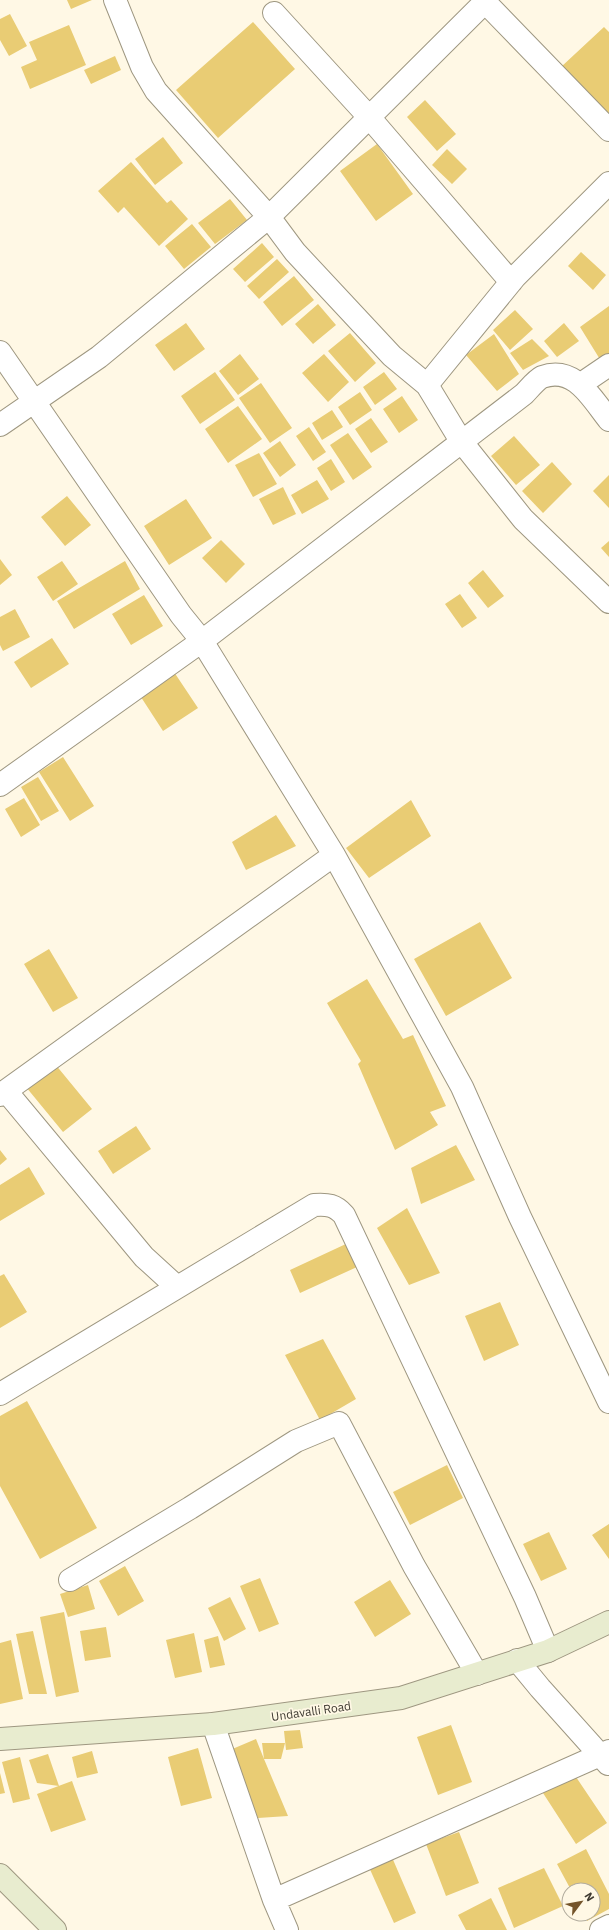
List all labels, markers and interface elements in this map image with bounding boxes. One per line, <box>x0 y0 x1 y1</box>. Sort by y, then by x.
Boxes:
street label: Undavalli Road <box>270 1698 352 1724</box>
north arrow <box>561 1882 601 1922</box>
text: N <box>581 1890 598 1904</box>

